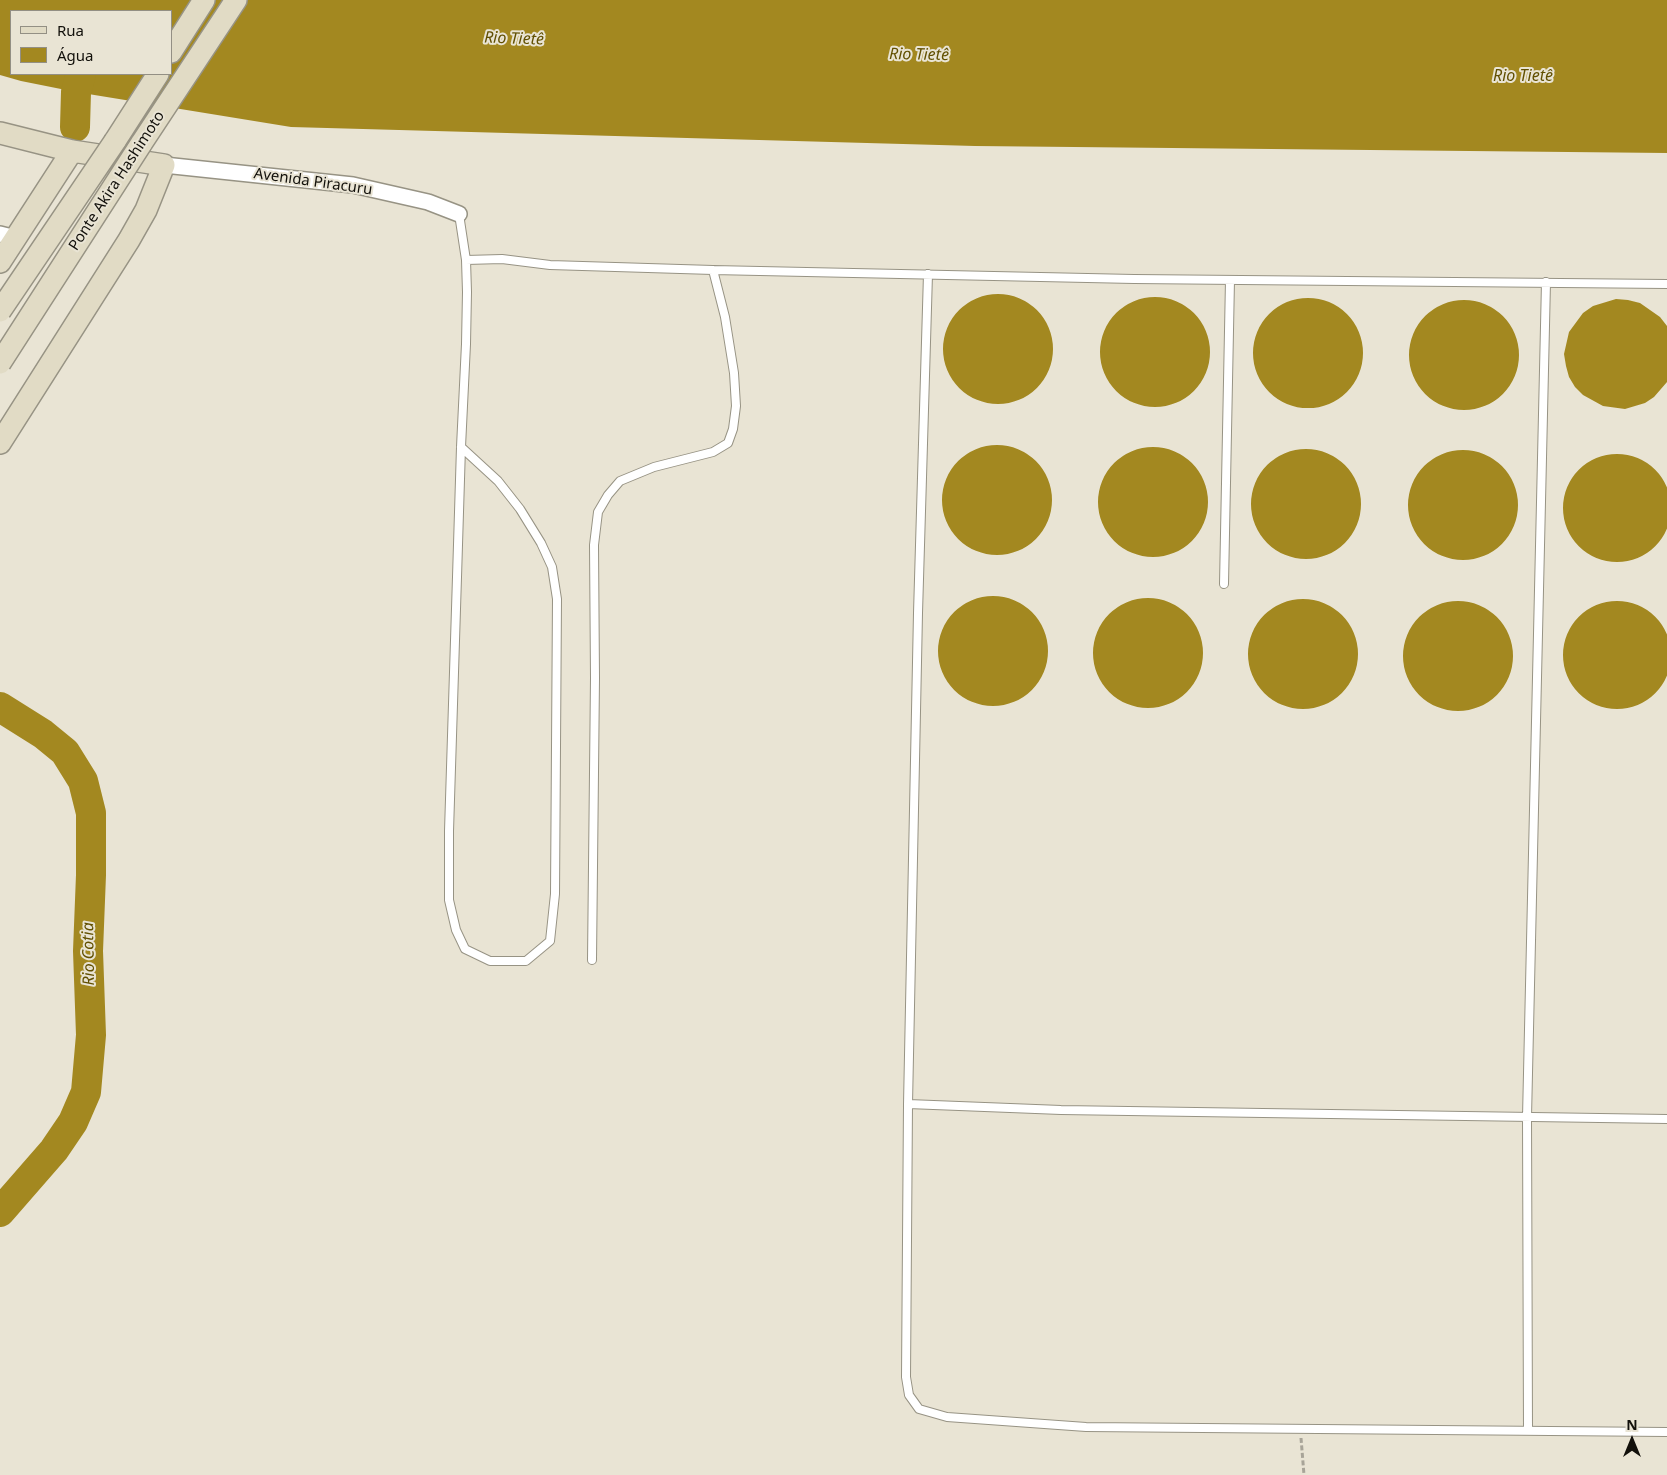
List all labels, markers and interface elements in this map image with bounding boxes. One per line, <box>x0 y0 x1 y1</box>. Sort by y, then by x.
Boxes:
legend <box>10 10 172 75</box>
text: Rua <box>57 20 84 40</box>
water label: Rio Tietê <box>484 28 544 50</box>
text: Água <box>57 45 94 65</box>
water label: Rio Tietê <box>889 45 949 65</box>
water label: Rio Tietê <box>1493 66 1553 86</box>
street label: Ponte Akira Hashimoto <box>65 108 169 254</box>
street label: Avenida Piracuru <box>253 165 373 199</box>
water label: Rio Cotia <box>79 922 99 986</box>
north arrow <box>1607 1415 1657 1465</box>
text: N <box>1626 1415 1638 1434</box>

